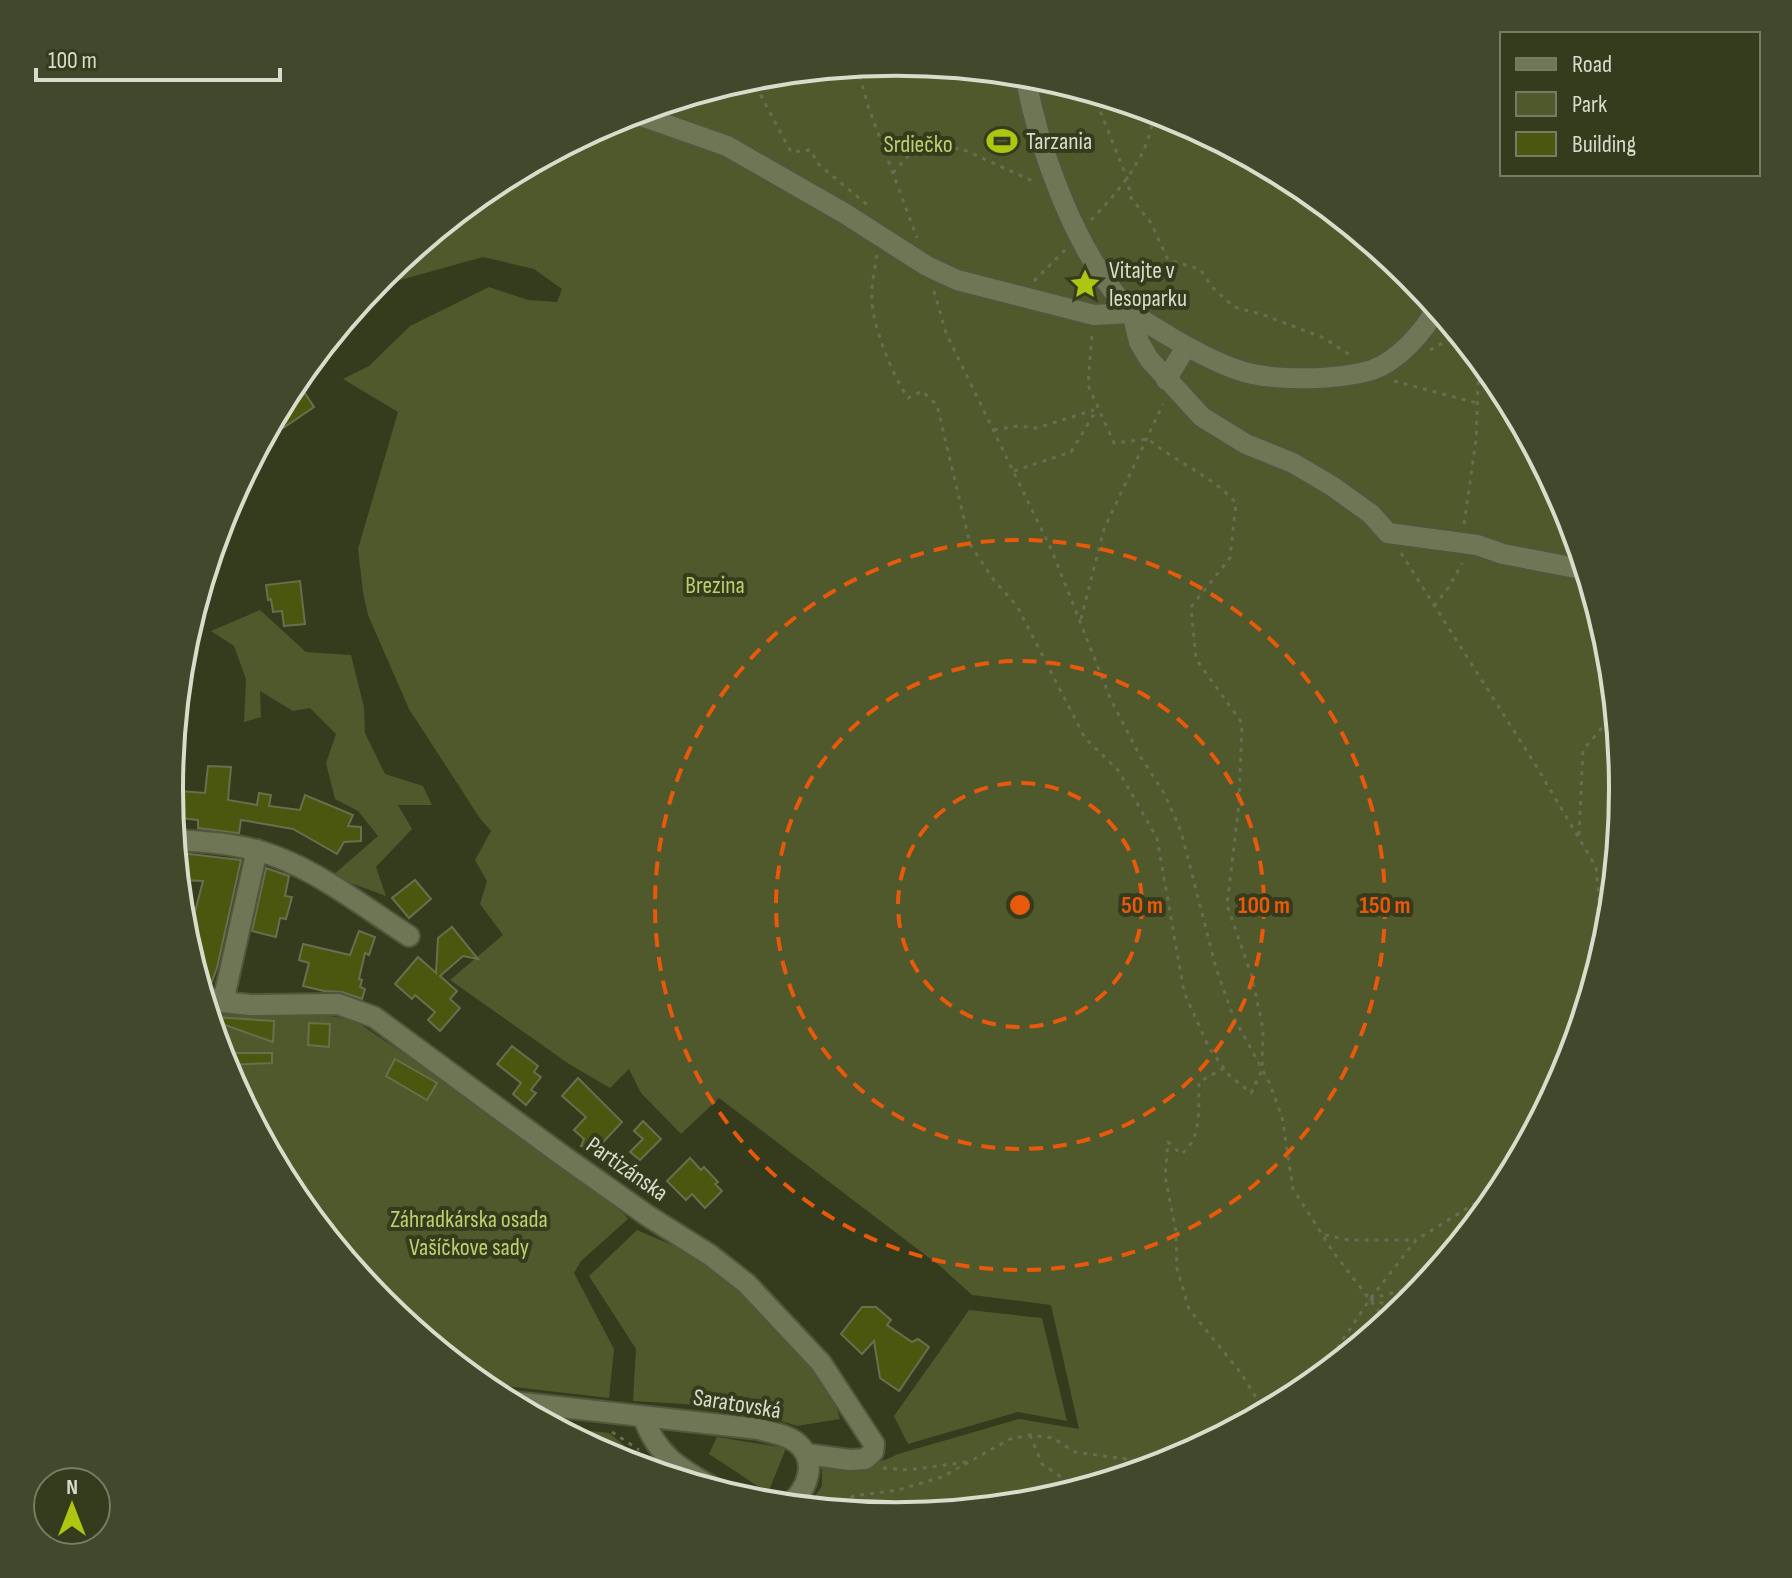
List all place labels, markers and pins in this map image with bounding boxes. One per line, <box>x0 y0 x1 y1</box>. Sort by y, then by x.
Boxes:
sports icon: Tarzania <box>985 124 1019 158</box>
place label: Tarzania <box>1026 127 1092 156</box>
place label: Vitajte v lesoparku <box>1109 256 1187 313</box>
place icon: Vitajte v lesoparku <box>1068 267 1102 301</box>
centre of rings <box>1006 891 1034 919</box>

